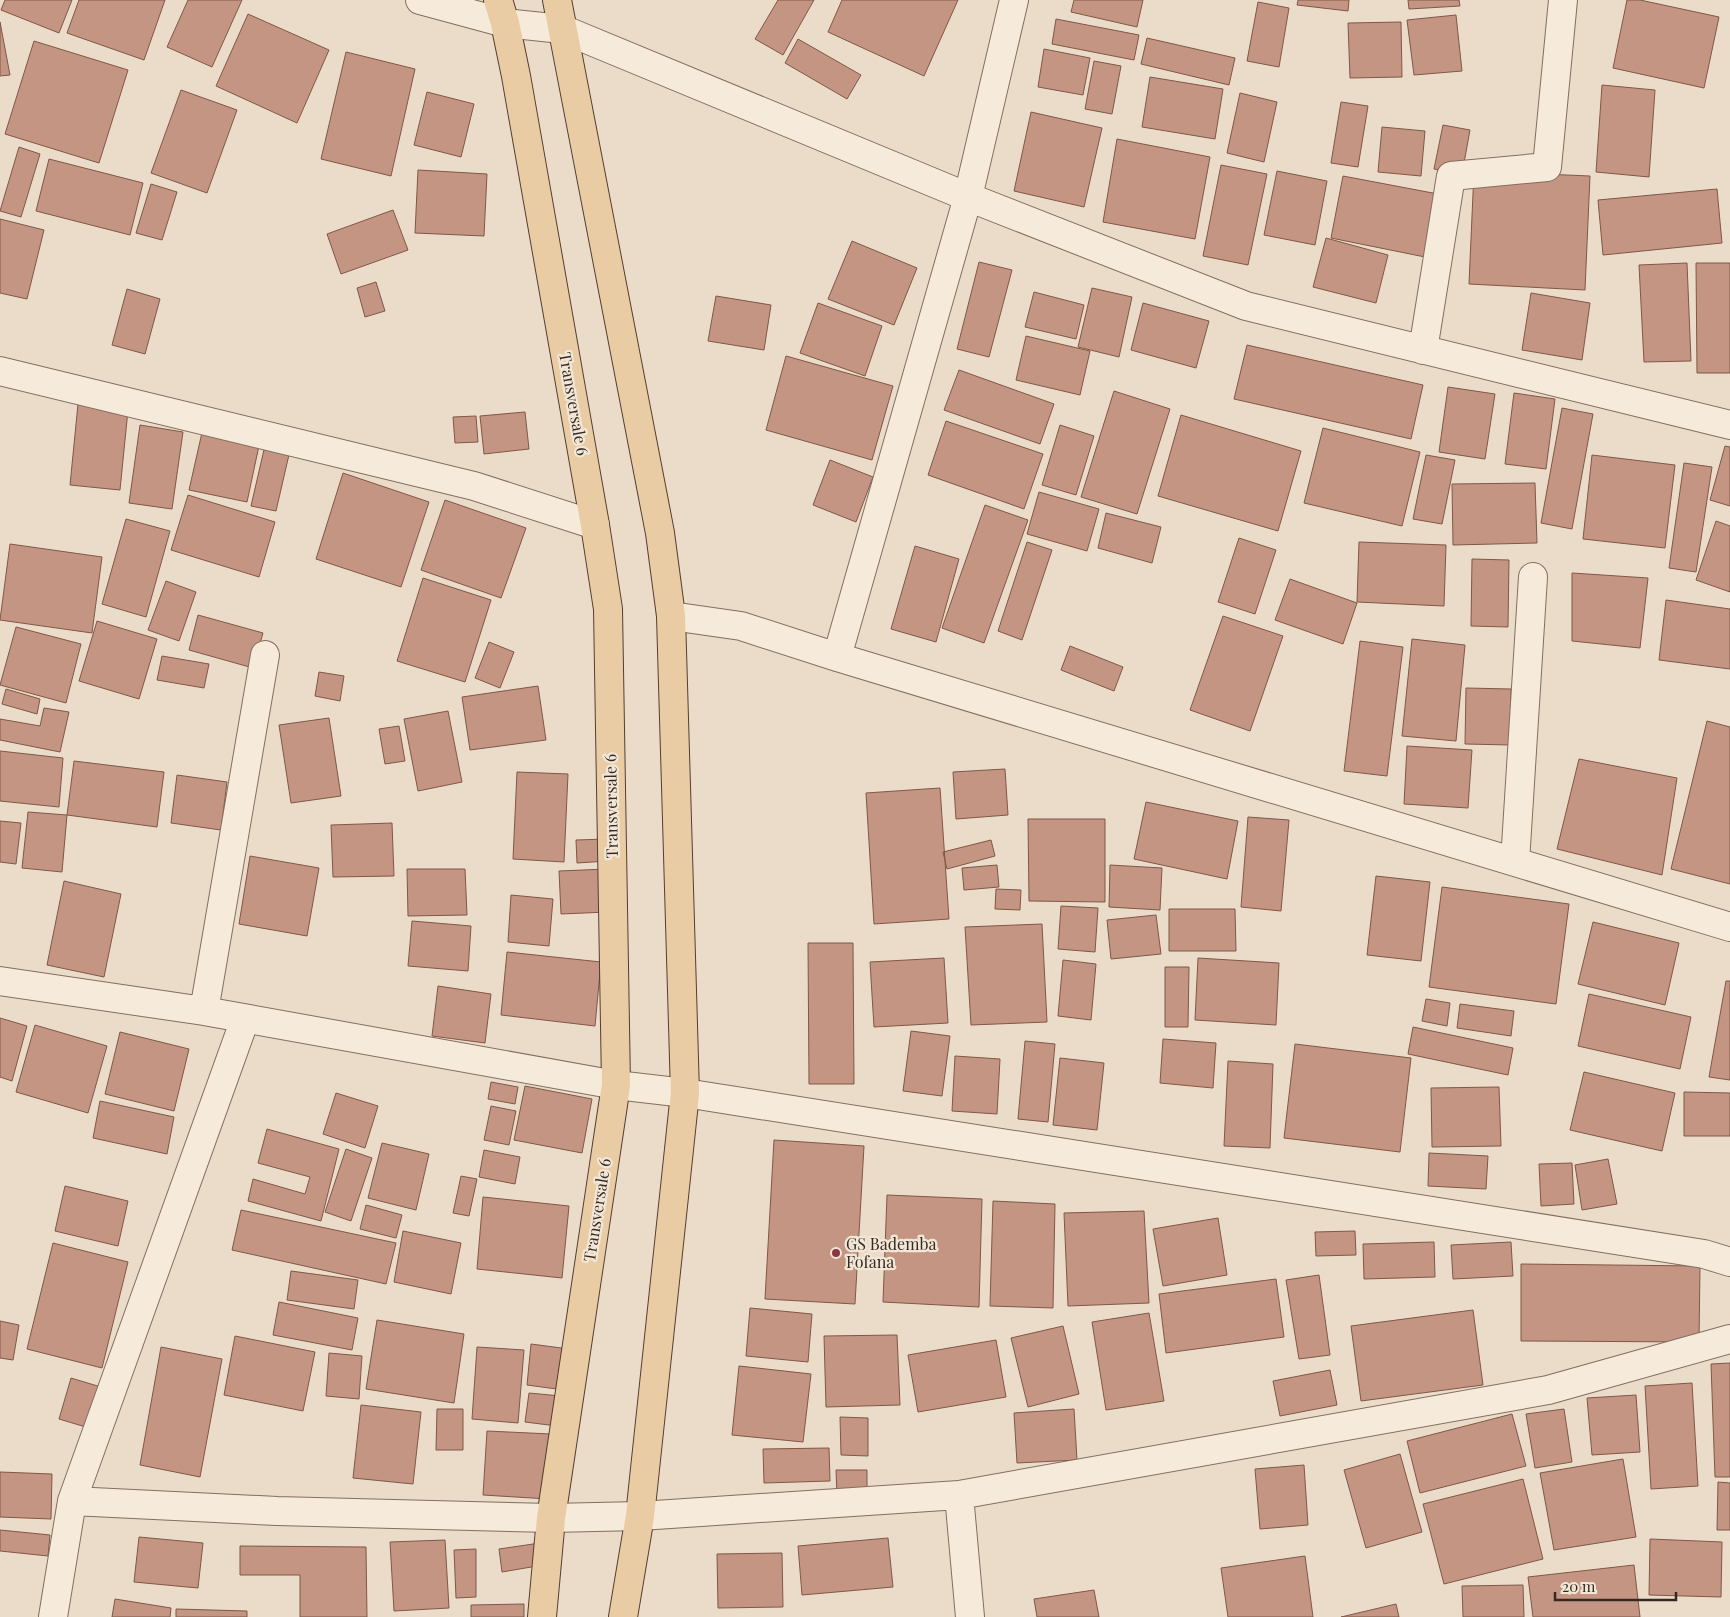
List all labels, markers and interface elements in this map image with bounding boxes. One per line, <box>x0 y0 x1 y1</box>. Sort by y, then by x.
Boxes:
street label: Transversale 6 <box>555 351 594 457</box>
street label: Transversale 6 <box>599 754 622 858</box>
street label: Transversale 6 <box>578 1157 615 1263</box>
place label: GS Bademba Fofana <box>846 1233 936 1272</box>
marker: GS Bademba Fofana <box>830 1247 842 1259</box>
scale bar <box>1555 1570 1676 1602</box>
text: 20 m <box>1562 1576 1596 1596</box>

